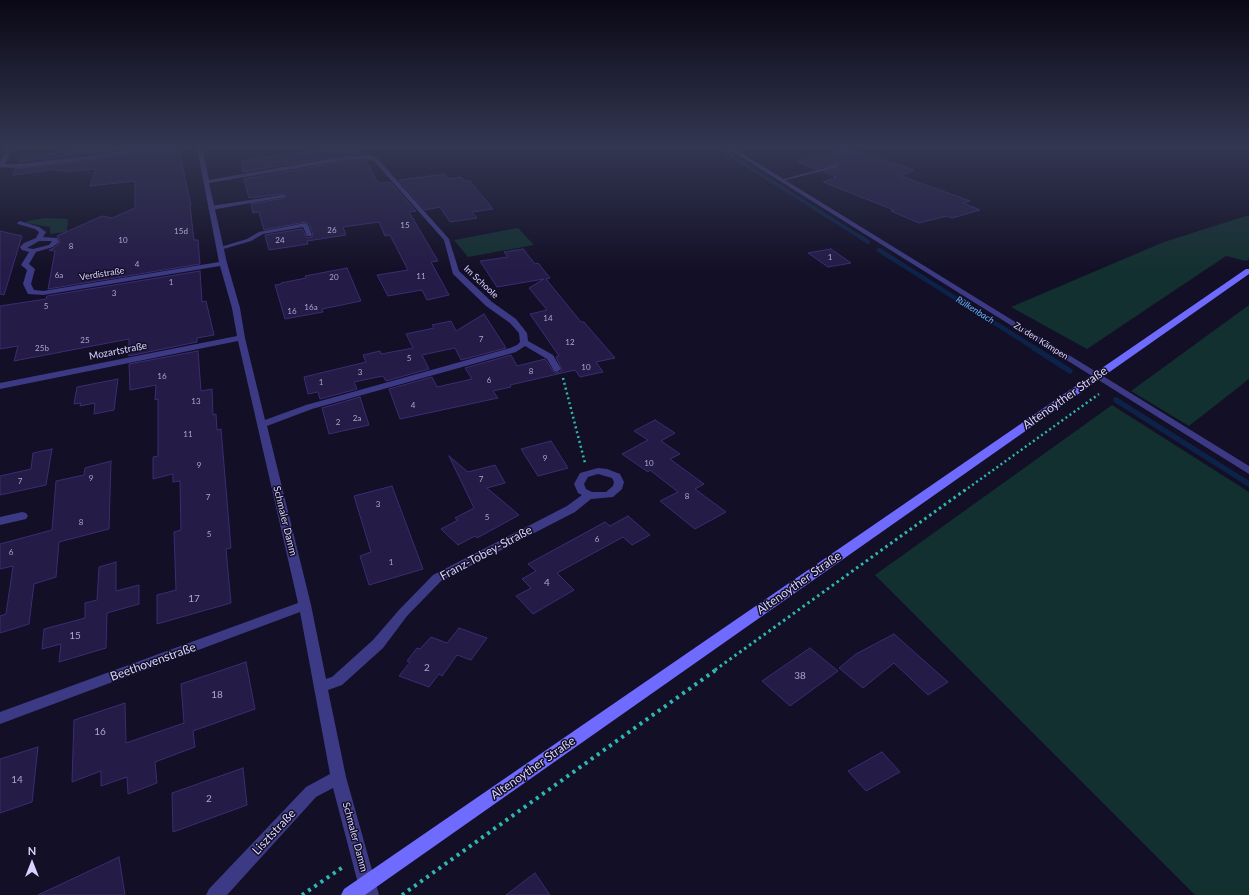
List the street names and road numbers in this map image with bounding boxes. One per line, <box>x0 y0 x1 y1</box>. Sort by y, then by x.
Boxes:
street label: Im Schoole <box>461 263 501 301</box>
street label: Verdistraße <box>79 265 125 283</box>
street label: Zu den Kämpen <box>1012 320 1070 362</box>
street label: Mozartstraße <box>88 339 148 363</box>
street label: Altenoyther Straße <box>1020 363 1110 433</box>
street label: Schmaler Damm <box>271 485 299 557</box>
street label: Franz-Tobey-Straße <box>437 523 535 583</box>
street label: Altenoyther Straße <box>754 548 844 618</box>
street label: Beethovenstraße <box>108 640 198 684</box>
street label: Altenoyther Straße <box>488 733 578 803</box>
street label: Schmaler Damm <box>340 801 370 873</box>
street label: Lisztstraße <box>249 806 299 858</box>

